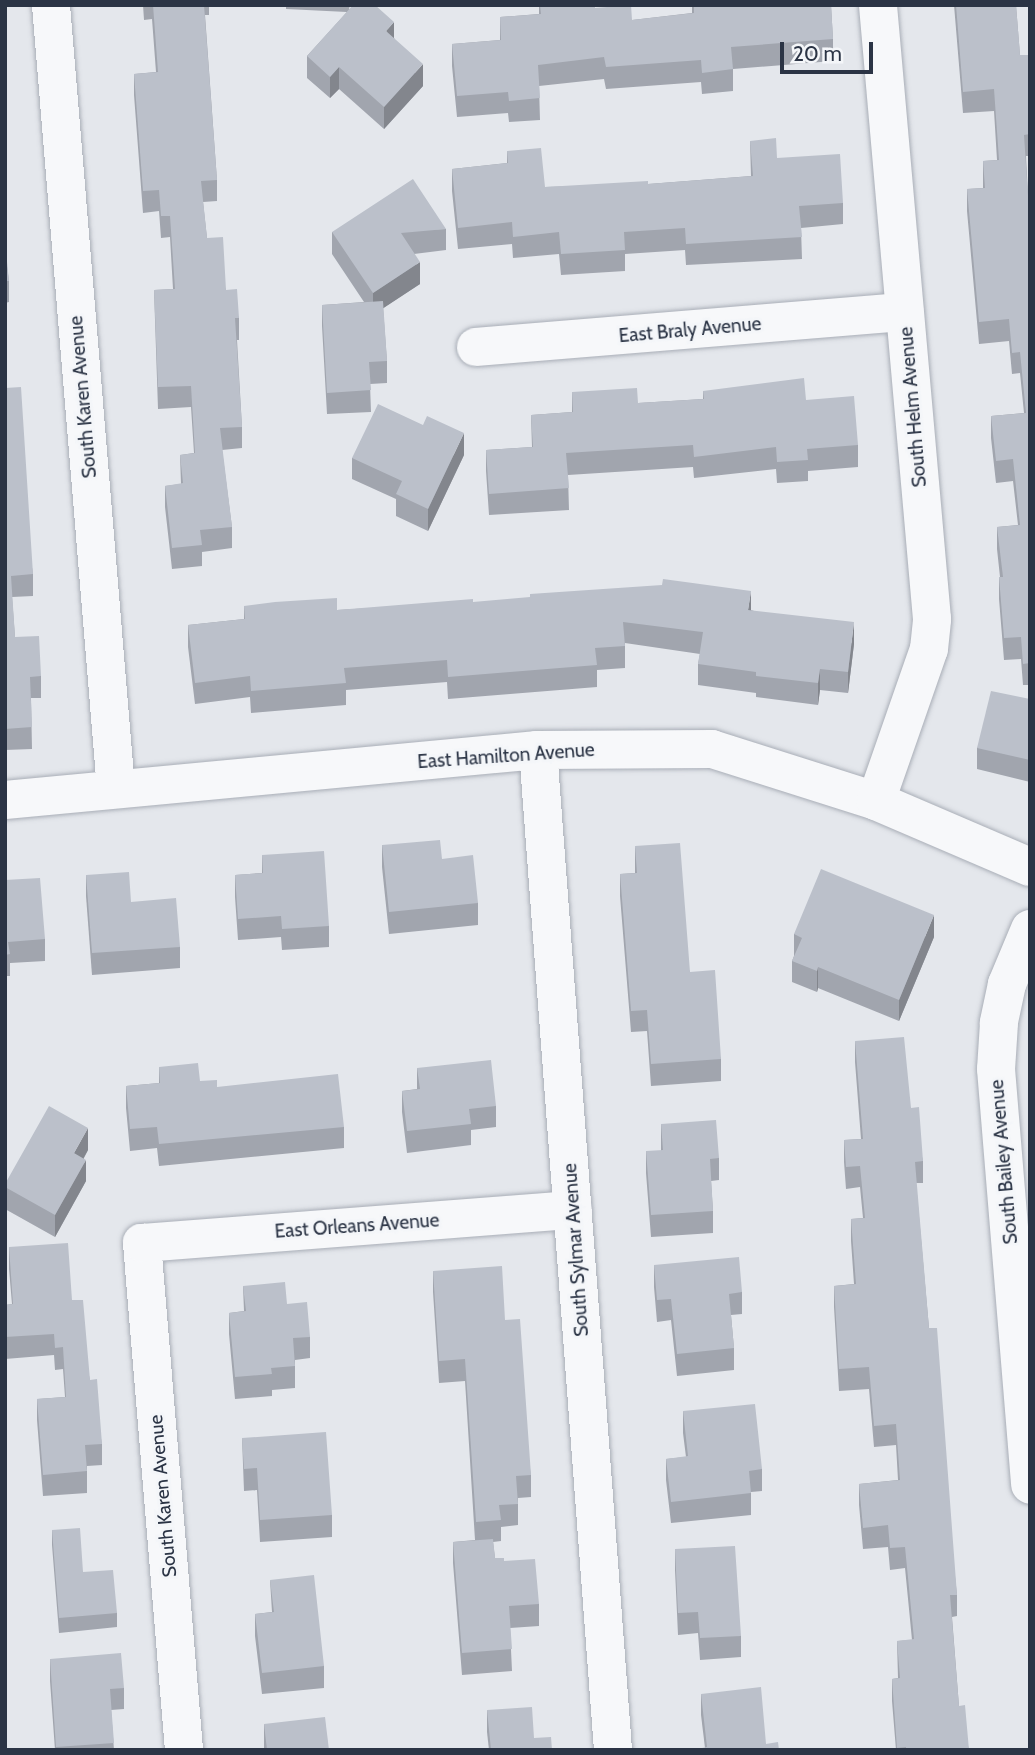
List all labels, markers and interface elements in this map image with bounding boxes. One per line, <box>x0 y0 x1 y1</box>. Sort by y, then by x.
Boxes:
scale bar <box>783 28 876 72</box>
text: 20 m <box>793 41 842 66</box>
street label: East Braly Avenue <box>618 312 762 348</box>
street label: South Karen Avenue <box>65 315 101 479</box>
street label: South Helm Avenue <box>895 326 931 488</box>
street label: East Hamilton Avenue <box>417 738 595 774</box>
street label: South Bailey Avenue <box>985 1079 1023 1245</box>
street label: South Sylmar Avenue <box>559 1163 593 1337</box>
street label: East Orleans Avenue <box>274 1209 440 1243</box>
street label: South Karen Avenue <box>145 1414 181 1578</box>

